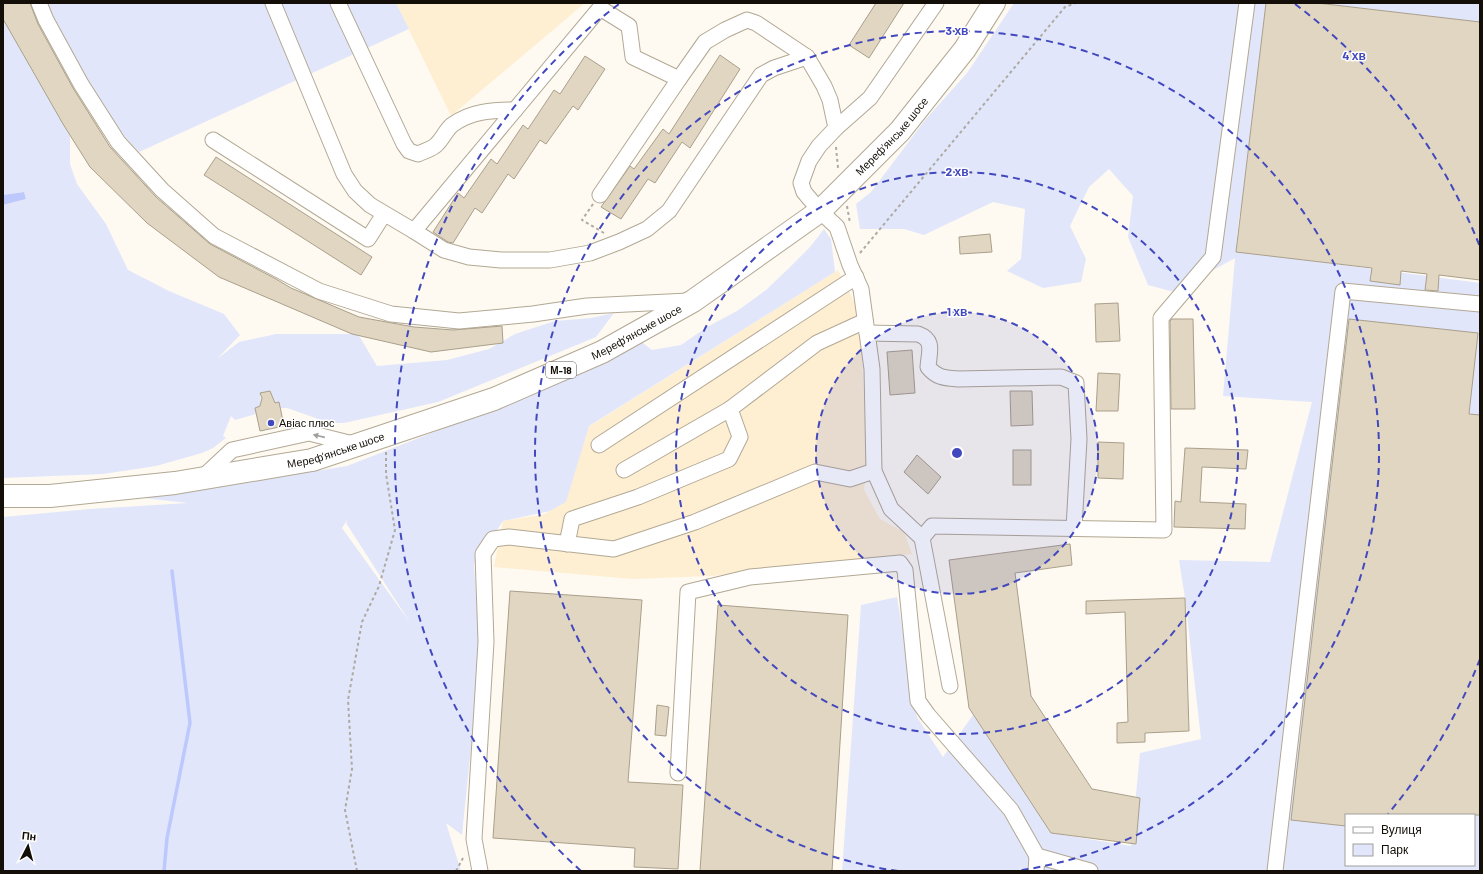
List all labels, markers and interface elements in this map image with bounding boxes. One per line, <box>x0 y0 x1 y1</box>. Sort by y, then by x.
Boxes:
text: 3 хв <box>946 23 968 37</box>
text: 4 хв <box>1342 48 1366 62</box>
street label: Мереф’янське шосе <box>853 94 930 178</box>
text: 2 хв <box>945 164 969 178</box>
street label: Мереф’янське шосе <box>589 302 684 362</box>
text: 1 хв <box>947 304 967 318</box>
road number: М-18 <box>546 362 576 378</box>
place label: Авіас плюс <box>279 416 335 429</box>
marker: Авіас плюс <box>266 418 276 428</box>
street label: Мереф’янське шосе <box>286 429 386 470</box>
one-way arrow <box>312 432 325 438</box>
centre of rings <box>950 446 964 460</box>
legend <box>1345 814 1475 866</box>
text: Вулиця <box>1381 822 1422 837</box>
north arrow <box>8 826 48 866</box>
text: Пн <box>21 828 37 843</box>
text: Парк <box>1381 842 1409 857</box>

